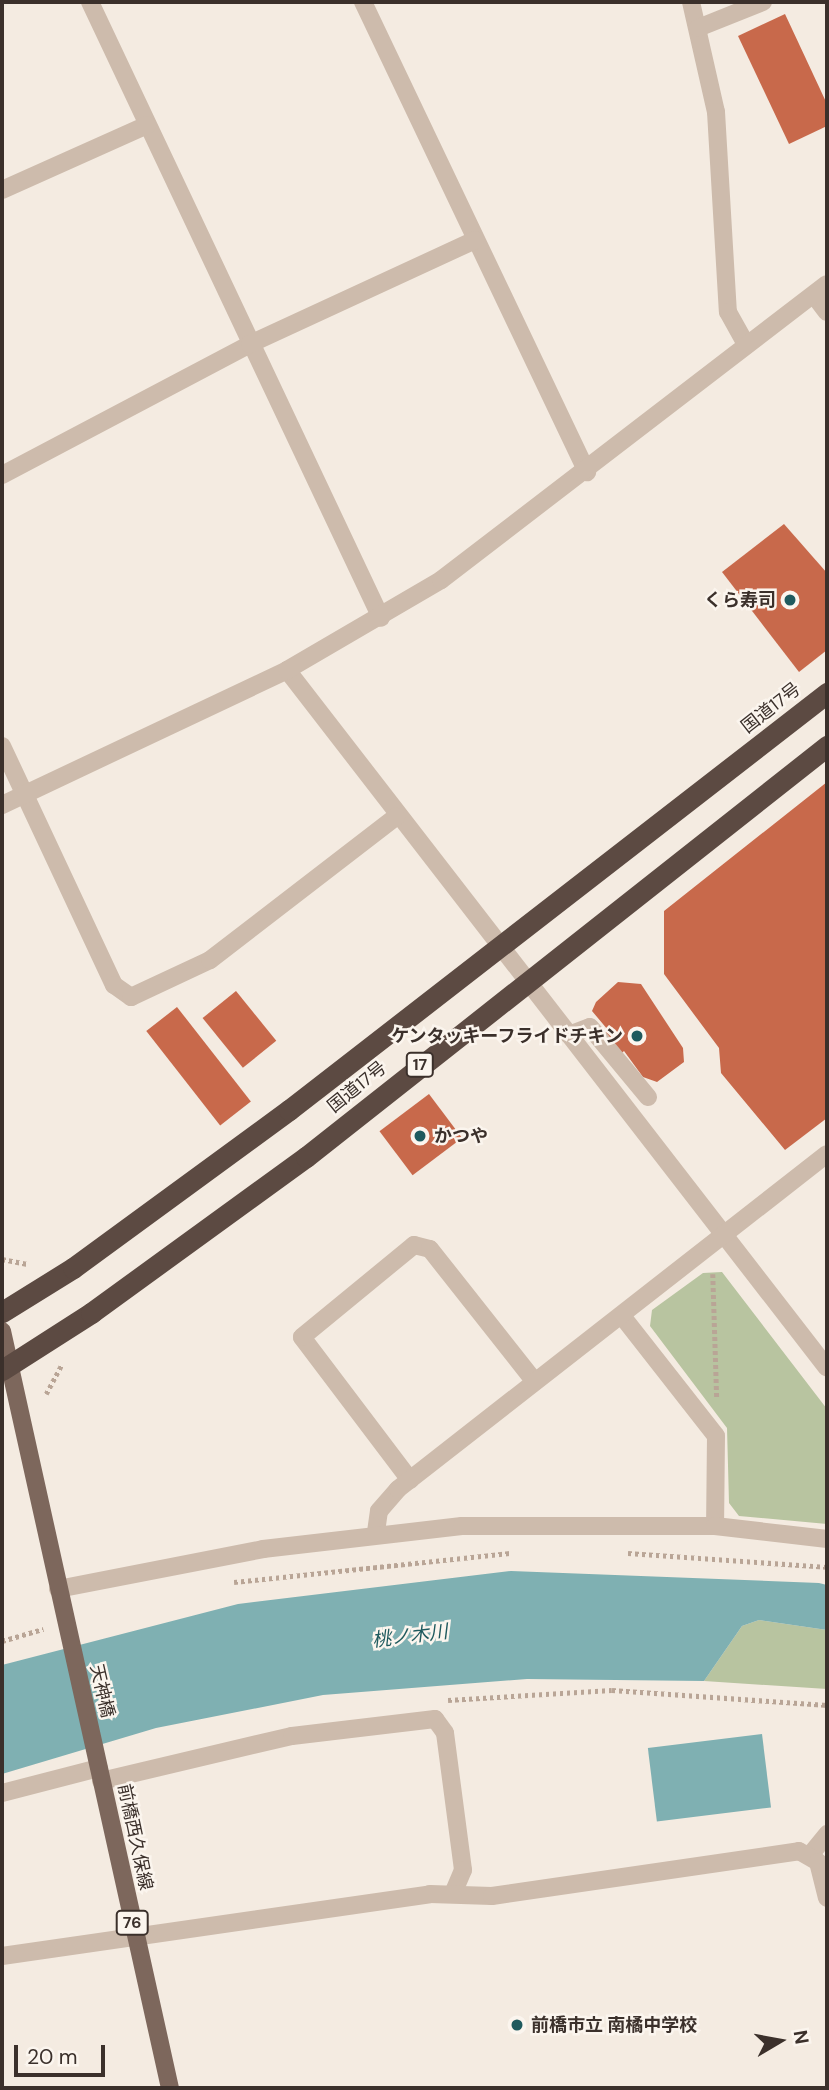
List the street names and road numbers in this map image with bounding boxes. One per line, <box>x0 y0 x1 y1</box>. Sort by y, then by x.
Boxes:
street label: 国道17号 <box>737 678 805 738</box>
road number: 17 <box>404 1052 436 1078</box>
street label: 国道17号 <box>323 1057 391 1117</box>
street label: 天神橋 <box>85 1662 119 1720</box>
street label: 前橋西久保線 <box>113 1782 157 1892</box>
road number: 76 <box>114 1910 150 1936</box>

